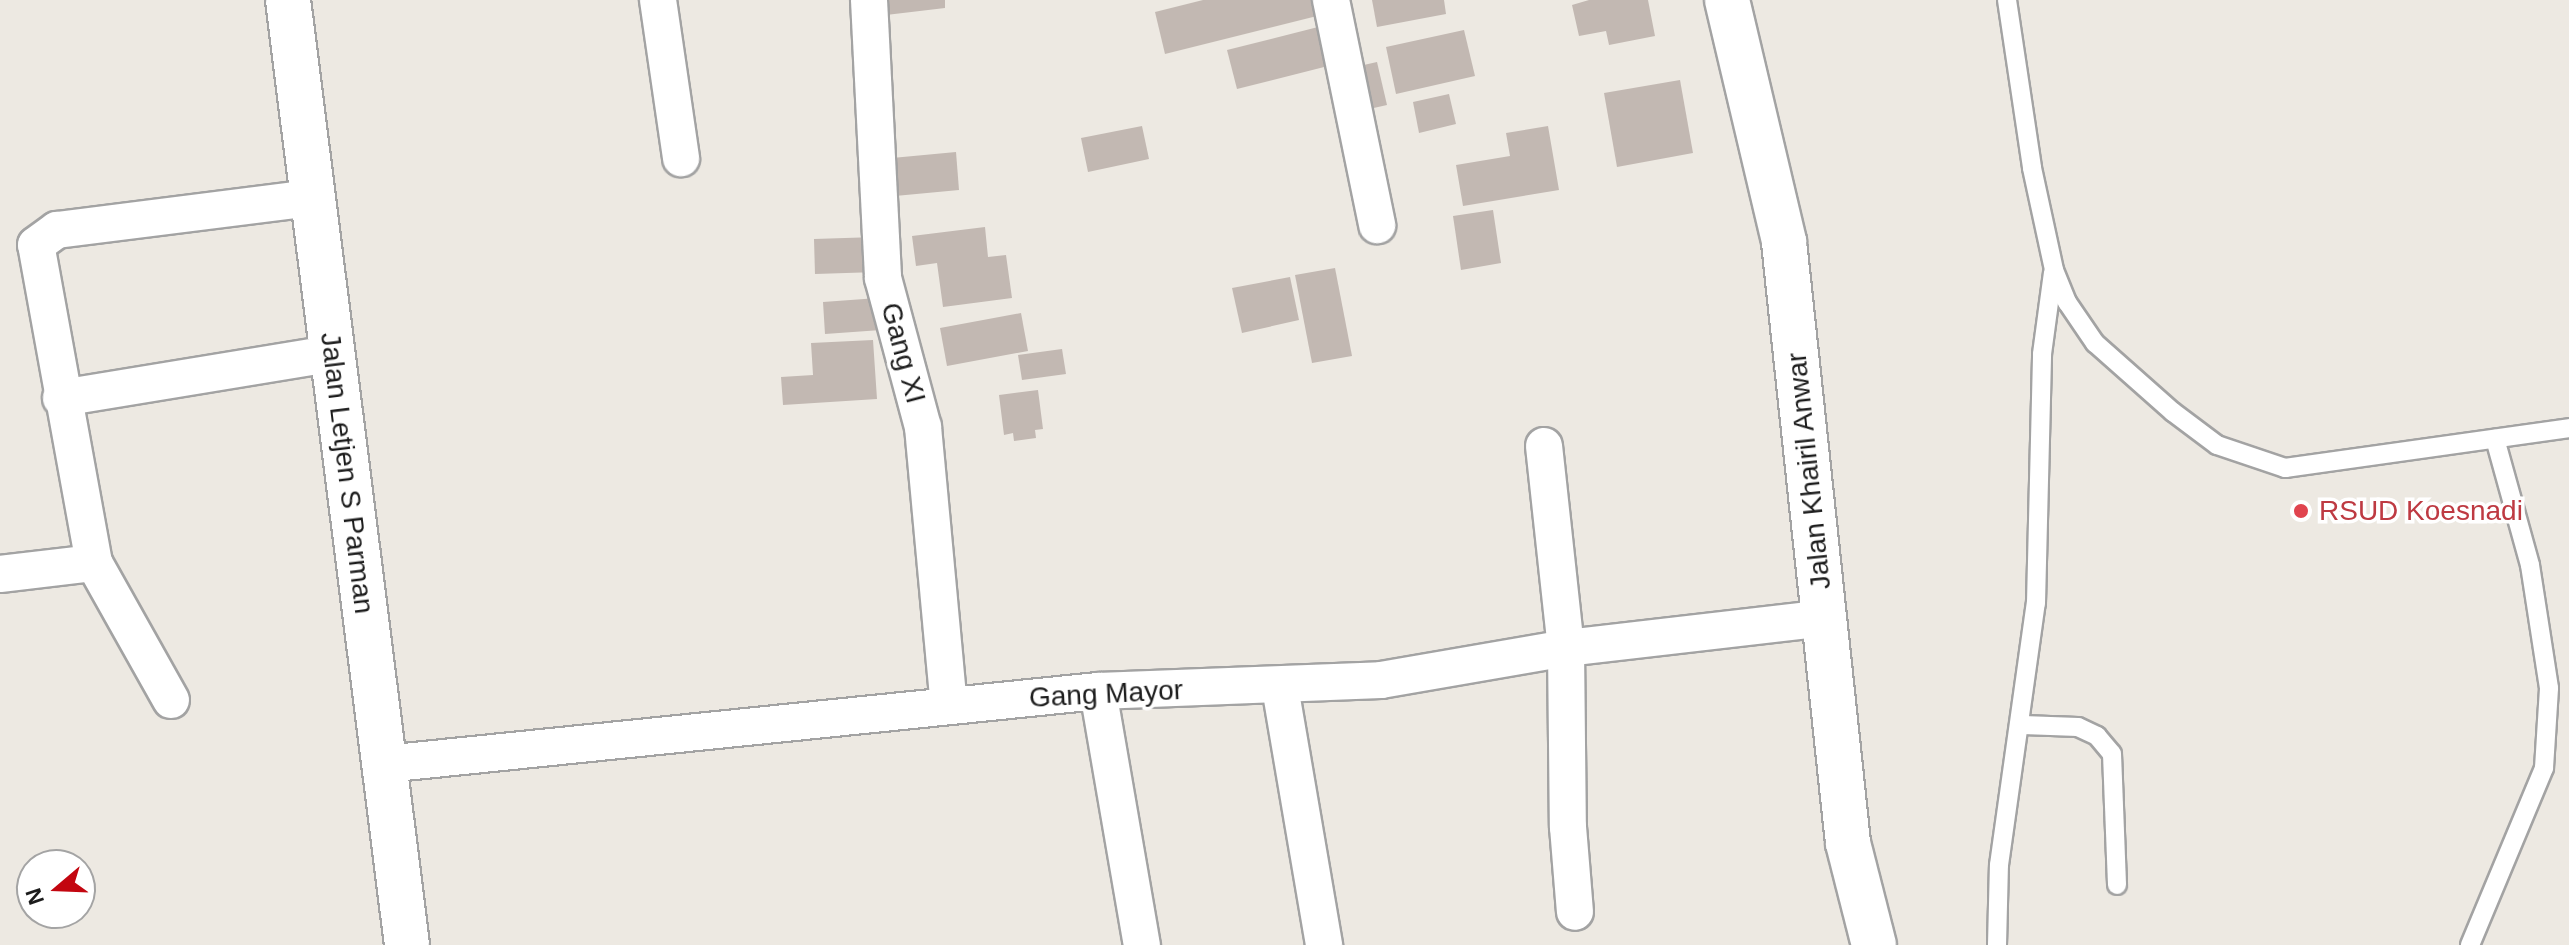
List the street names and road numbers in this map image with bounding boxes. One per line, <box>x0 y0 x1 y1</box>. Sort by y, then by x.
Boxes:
street label: Gang XI <box>873 299 933 407</box>
street label: Jalan Letjen S Parman <box>313 330 381 616</box>
street label: Jalan Khairil Anwar <box>1780 350 1838 592</box>
street label: Gang Mayor <box>1028 673 1184 715</box>

